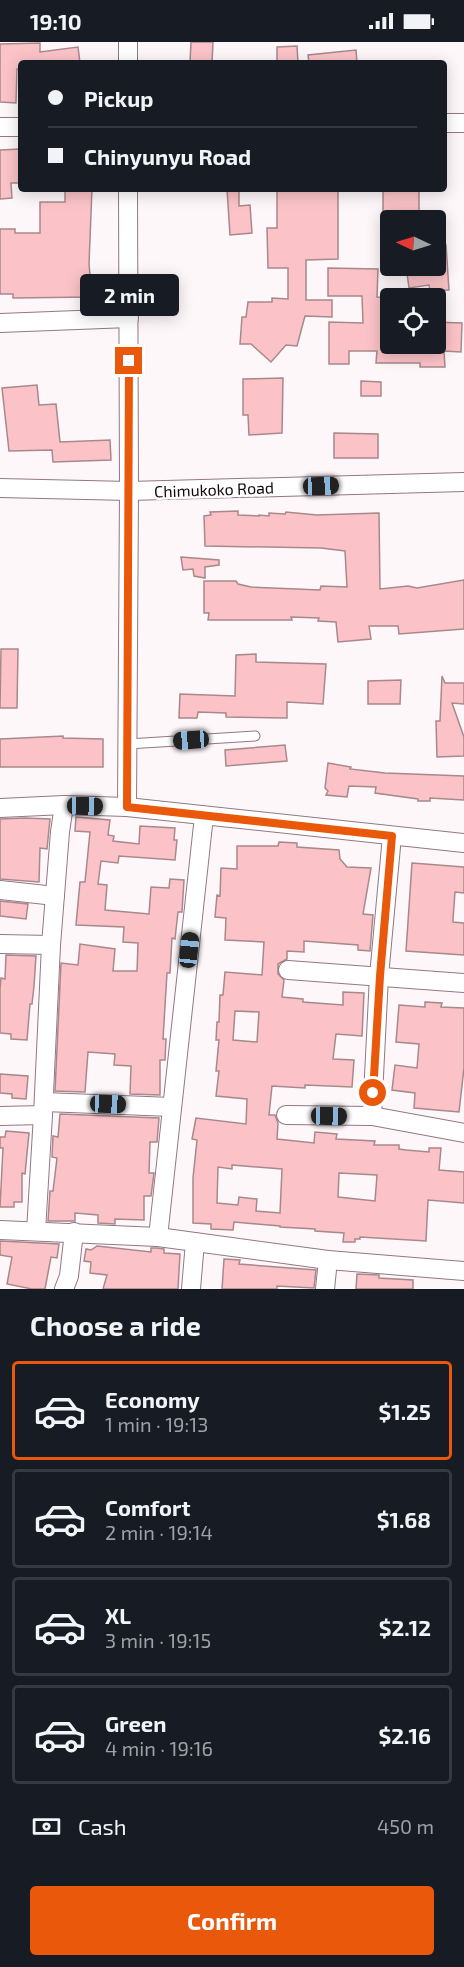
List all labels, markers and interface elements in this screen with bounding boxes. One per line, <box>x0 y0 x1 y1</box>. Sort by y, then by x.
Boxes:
text: 19:10 <box>30 8 82 34</box>
text: Pickup <box>84 85 153 111</box>
text: Chinyunyu Road <box>84 143 251 169</box>
north arrow <box>380 210 446 276</box>
map controls <box>380 210 446 354</box>
callout: 2 min <box>80 274 178 316</box>
text: 2 min <box>104 283 155 307</box>
button: locate <box>380 288 446 354</box>
route end <box>115 347 142 374</box>
car <box>303 476 339 496</box>
street label: Chimukoko Road <box>154 477 274 501</box>
car <box>172 730 210 750</box>
car <box>67 797 103 815</box>
car <box>178 931 200 969</box>
route start <box>359 1079 386 1106</box>
car <box>90 1094 126 1114</box>
car <box>311 1107 347 1125</box>
text: Choose a ride <box>30 1309 201 1341</box>
icon: car <box>33 1384 87 1438</box>
text: Economy <box>105 1386 200 1412</box>
text: $1.25 <box>378 1398 431 1424</box>
text: 1 min · 19:13 <box>105 1412 208 1436</box>
icon: car <box>33 1492 87 1546</box>
text: Comfort <box>105 1494 190 1520</box>
text: $1.68 <box>377 1506 431 1532</box>
text: 2 min · 19:14 <box>105 1520 213 1544</box>
icon: car <box>33 1600 87 1654</box>
text: XL <box>105 1602 131 1628</box>
text: $2.12 <box>379 1614 431 1640</box>
text: 3 min · 19:15 <box>105 1628 211 1652</box>
icon: car <box>33 1708 87 1762</box>
text: Green <box>105 1710 167 1736</box>
text: $2.16 <box>379 1722 431 1748</box>
text: 4 min · 19:16 <box>105 1736 213 1760</box>
icon: cash <box>30 1810 63 1843</box>
text: Cash <box>78 1813 127 1839</box>
text: 450 m <box>377 1814 434 1838</box>
button: Confirm <box>30 1886 434 1955</box>

